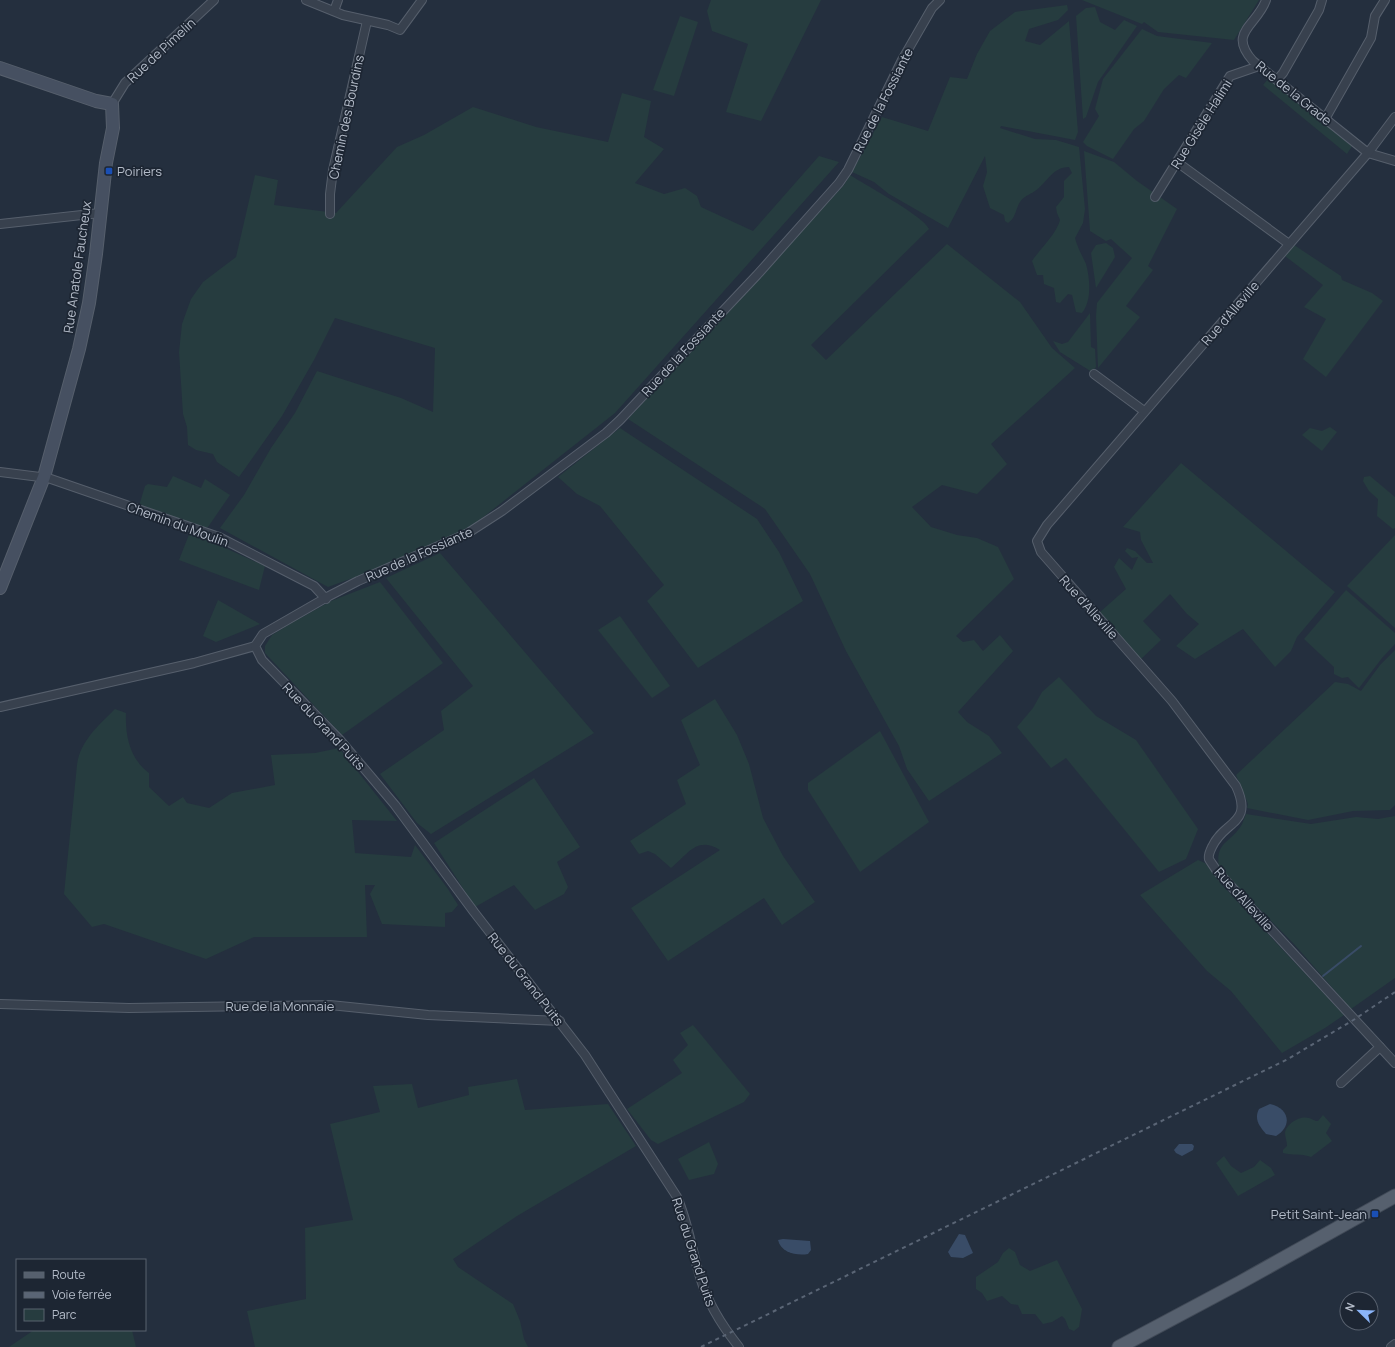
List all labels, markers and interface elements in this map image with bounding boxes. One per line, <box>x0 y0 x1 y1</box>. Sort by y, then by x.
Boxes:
street label: Rue de Pimelin <box>123 14 199 86</box>
street label: Rue de la Fossiante <box>849 44 917 155</box>
street label: Chemin des Bourdins <box>324 53 368 181</box>
street label: Rue de la Grade <box>1252 57 1336 130</box>
street label: Rue Gisèle Halimi <box>1166 76 1236 172</box>
place label: Poiriers <box>117 162 162 180</box>
marker: Poiriers <box>104 166 114 176</box>
street label: Rue Anatole Faucheux <box>59 200 95 334</box>
street label: Rue d'Alleville <box>1197 277 1263 349</box>
street label: Rue de la Fossiante <box>637 304 729 400</box>
street label: Chemin du Moulin <box>125 497 231 551</box>
street label: Rue de la Fossiante <box>363 522 476 586</box>
street label: Rue d'Alleville <box>1056 571 1123 643</box>
street label: Rue du Grand Puits <box>279 678 369 774</box>
street label: Rue d'Alleville <box>1211 863 1278 935</box>
street label: Rue du Grand Puits <box>484 929 568 1029</box>
street label: Rue de la Monnaie <box>226 997 335 1015</box>
street label: Rue du Grand Puits <box>668 1195 720 1309</box>
place label: Petit Saint-Jean <box>1271 1205 1367 1223</box>
marker: Petit Saint-Jean <box>1370 1209 1380 1219</box>
legend <box>16 1259 146 1331</box>
text: Route <box>52 1266 85 1283</box>
text: Voie ferrée <box>52 1286 112 1303</box>
north arrow <box>1339 1291 1379 1331</box>
text: N <box>1341 1300 1358 1313</box>
text: Parc <box>52 1306 77 1323</box>

